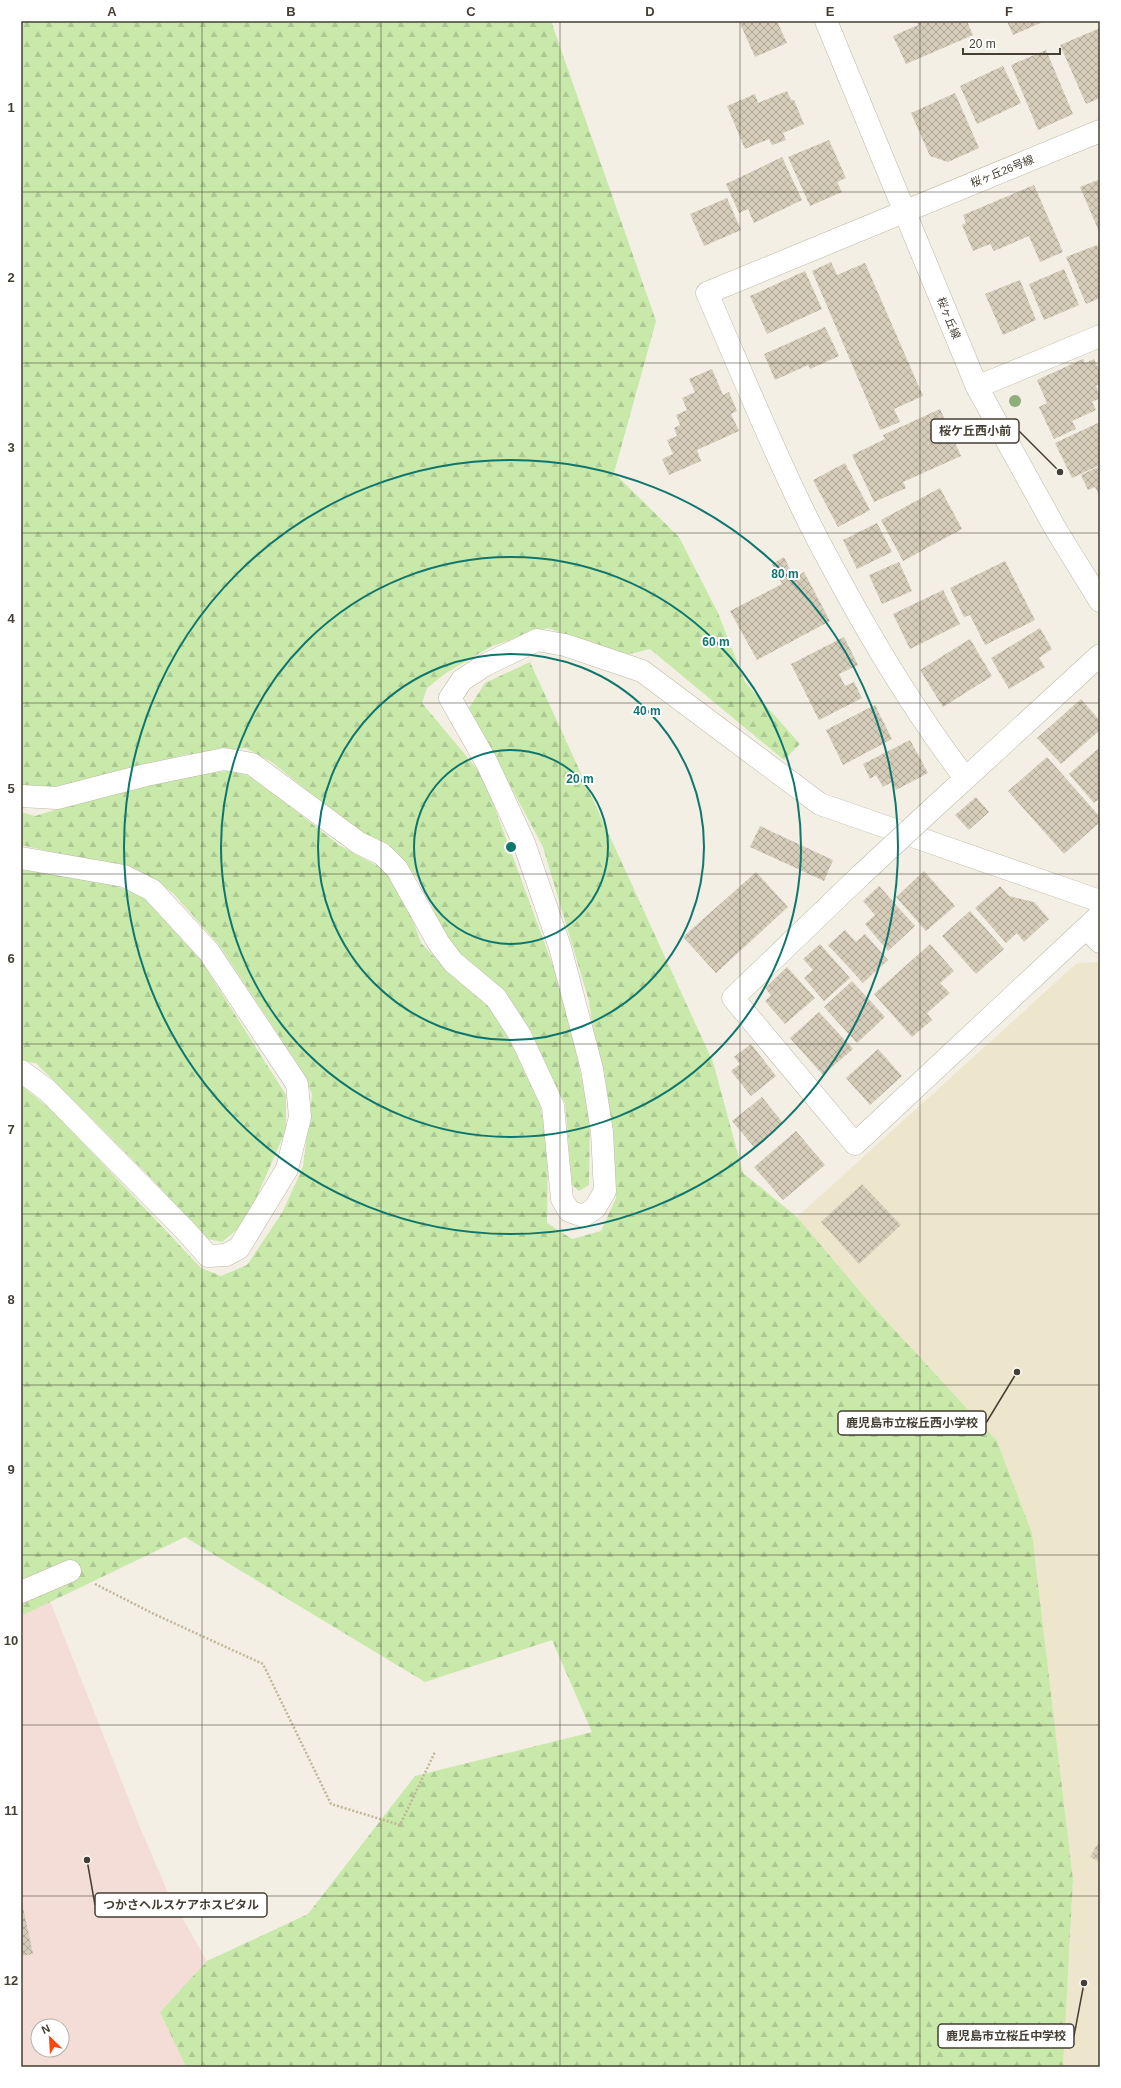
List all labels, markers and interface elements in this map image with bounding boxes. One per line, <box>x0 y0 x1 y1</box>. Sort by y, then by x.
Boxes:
text: A <box>107 4 117 19</box>
text: B <box>286 4 296 19</box>
text: C <box>466 4 476 19</box>
text: D <box>645 4 655 19</box>
text: E <box>826 4 835 19</box>
text: F <box>1005 4 1013 19</box>
scale bar <box>963 30 1060 56</box>
text: 20 m <box>969 37 996 51</box>
text: 1 <box>7 100 15 115</box>
street label: 桜ヶ丘26号線 <box>969 153 1035 189</box>
text: 2 <box>7 270 15 285</box>
street label: 桜ヶ丘線 <box>935 295 963 341</box>
callout: 桜ケ丘西小前 <box>931 419 1019 443</box>
text: 桜ケ丘西小前 <box>939 424 1011 438</box>
text: 3 <box>7 440 15 455</box>
text: 80 m <box>771 567 799 581</box>
text: 4 <box>7 611 15 626</box>
text: 60 m <box>702 635 730 649</box>
text: 40 m <box>633 704 661 718</box>
text: 20 m <box>566 772 594 786</box>
text: 5 <box>7 781 15 796</box>
centre of rings <box>504 840 518 854</box>
text: 6 <box>7 951 15 966</box>
text: 7 <box>7 1122 15 1137</box>
text: 8 <box>7 1292 15 1307</box>
callout: 鹿児島市立桜丘西小学校 <box>838 1411 986 1435</box>
text: 鹿児島市立桜丘西小学校 <box>846 1416 978 1430</box>
text: 9 <box>7 1462 15 1477</box>
text: 10 <box>4 1633 18 1648</box>
text: 11 <box>4 1803 18 1818</box>
callout: つかさヘルスケアホスピタル <box>95 1893 267 1917</box>
text: つかさヘルスケアホスピタル <box>103 1898 259 1912</box>
text: 12 <box>4 1973 18 1988</box>
north arrow <box>30 2018 70 2058</box>
text: N <box>40 2022 52 2036</box>
callout: 鹿児島市立桜丘中学校 <box>938 2024 1074 2048</box>
text: 鹿児島市立桜丘中学校 <box>946 2029 1066 2043</box>

